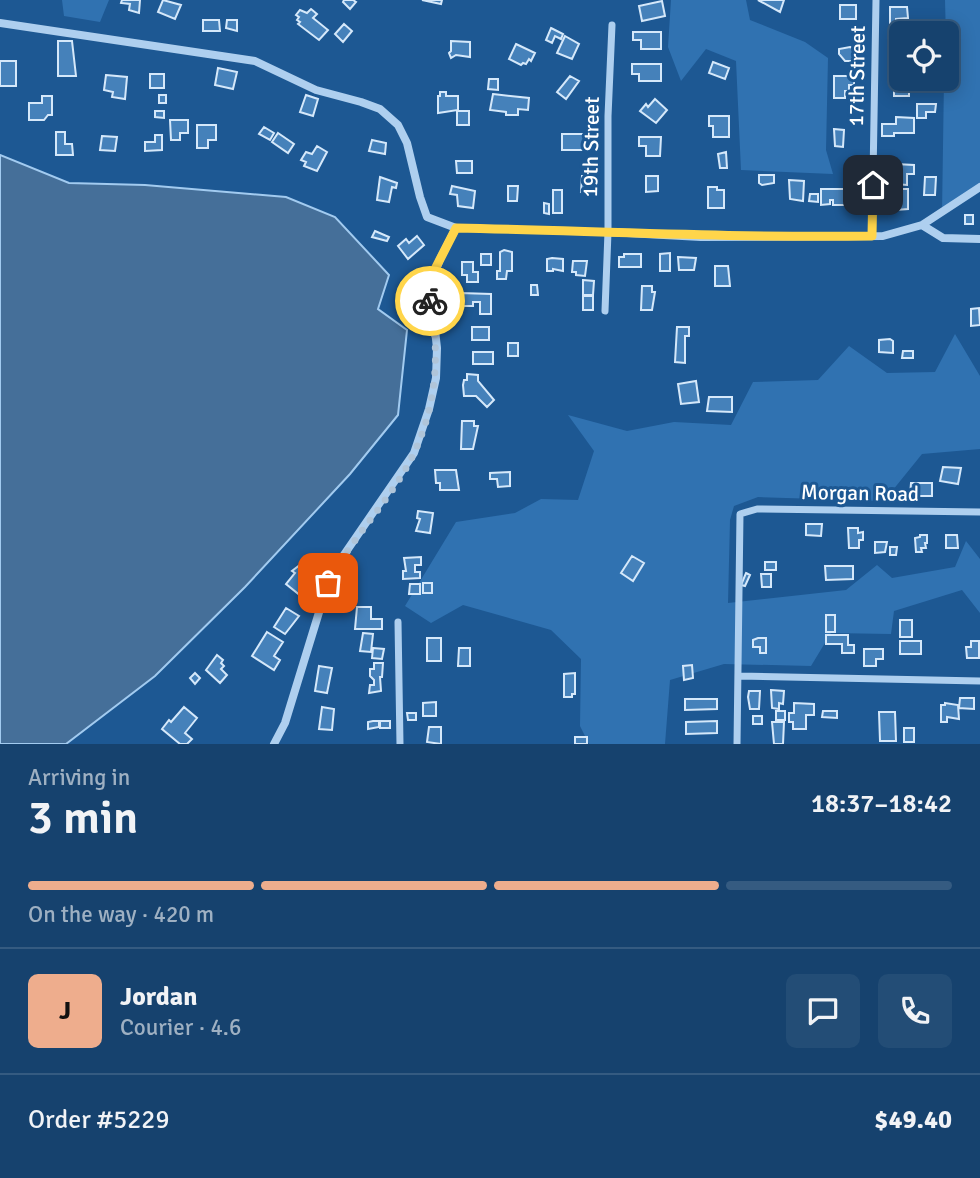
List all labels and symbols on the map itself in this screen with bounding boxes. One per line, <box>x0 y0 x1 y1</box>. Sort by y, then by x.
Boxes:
street label: 17th Street <box>843 25 871 127</box>
street label: 19th Street <box>577 96 605 198</box>
pin <box>843 155 903 215</box>
courier <box>395 266 465 336</box>
street label: Morgan Road <box>801 479 919 507</box>
pin <box>298 553 358 613</box>

